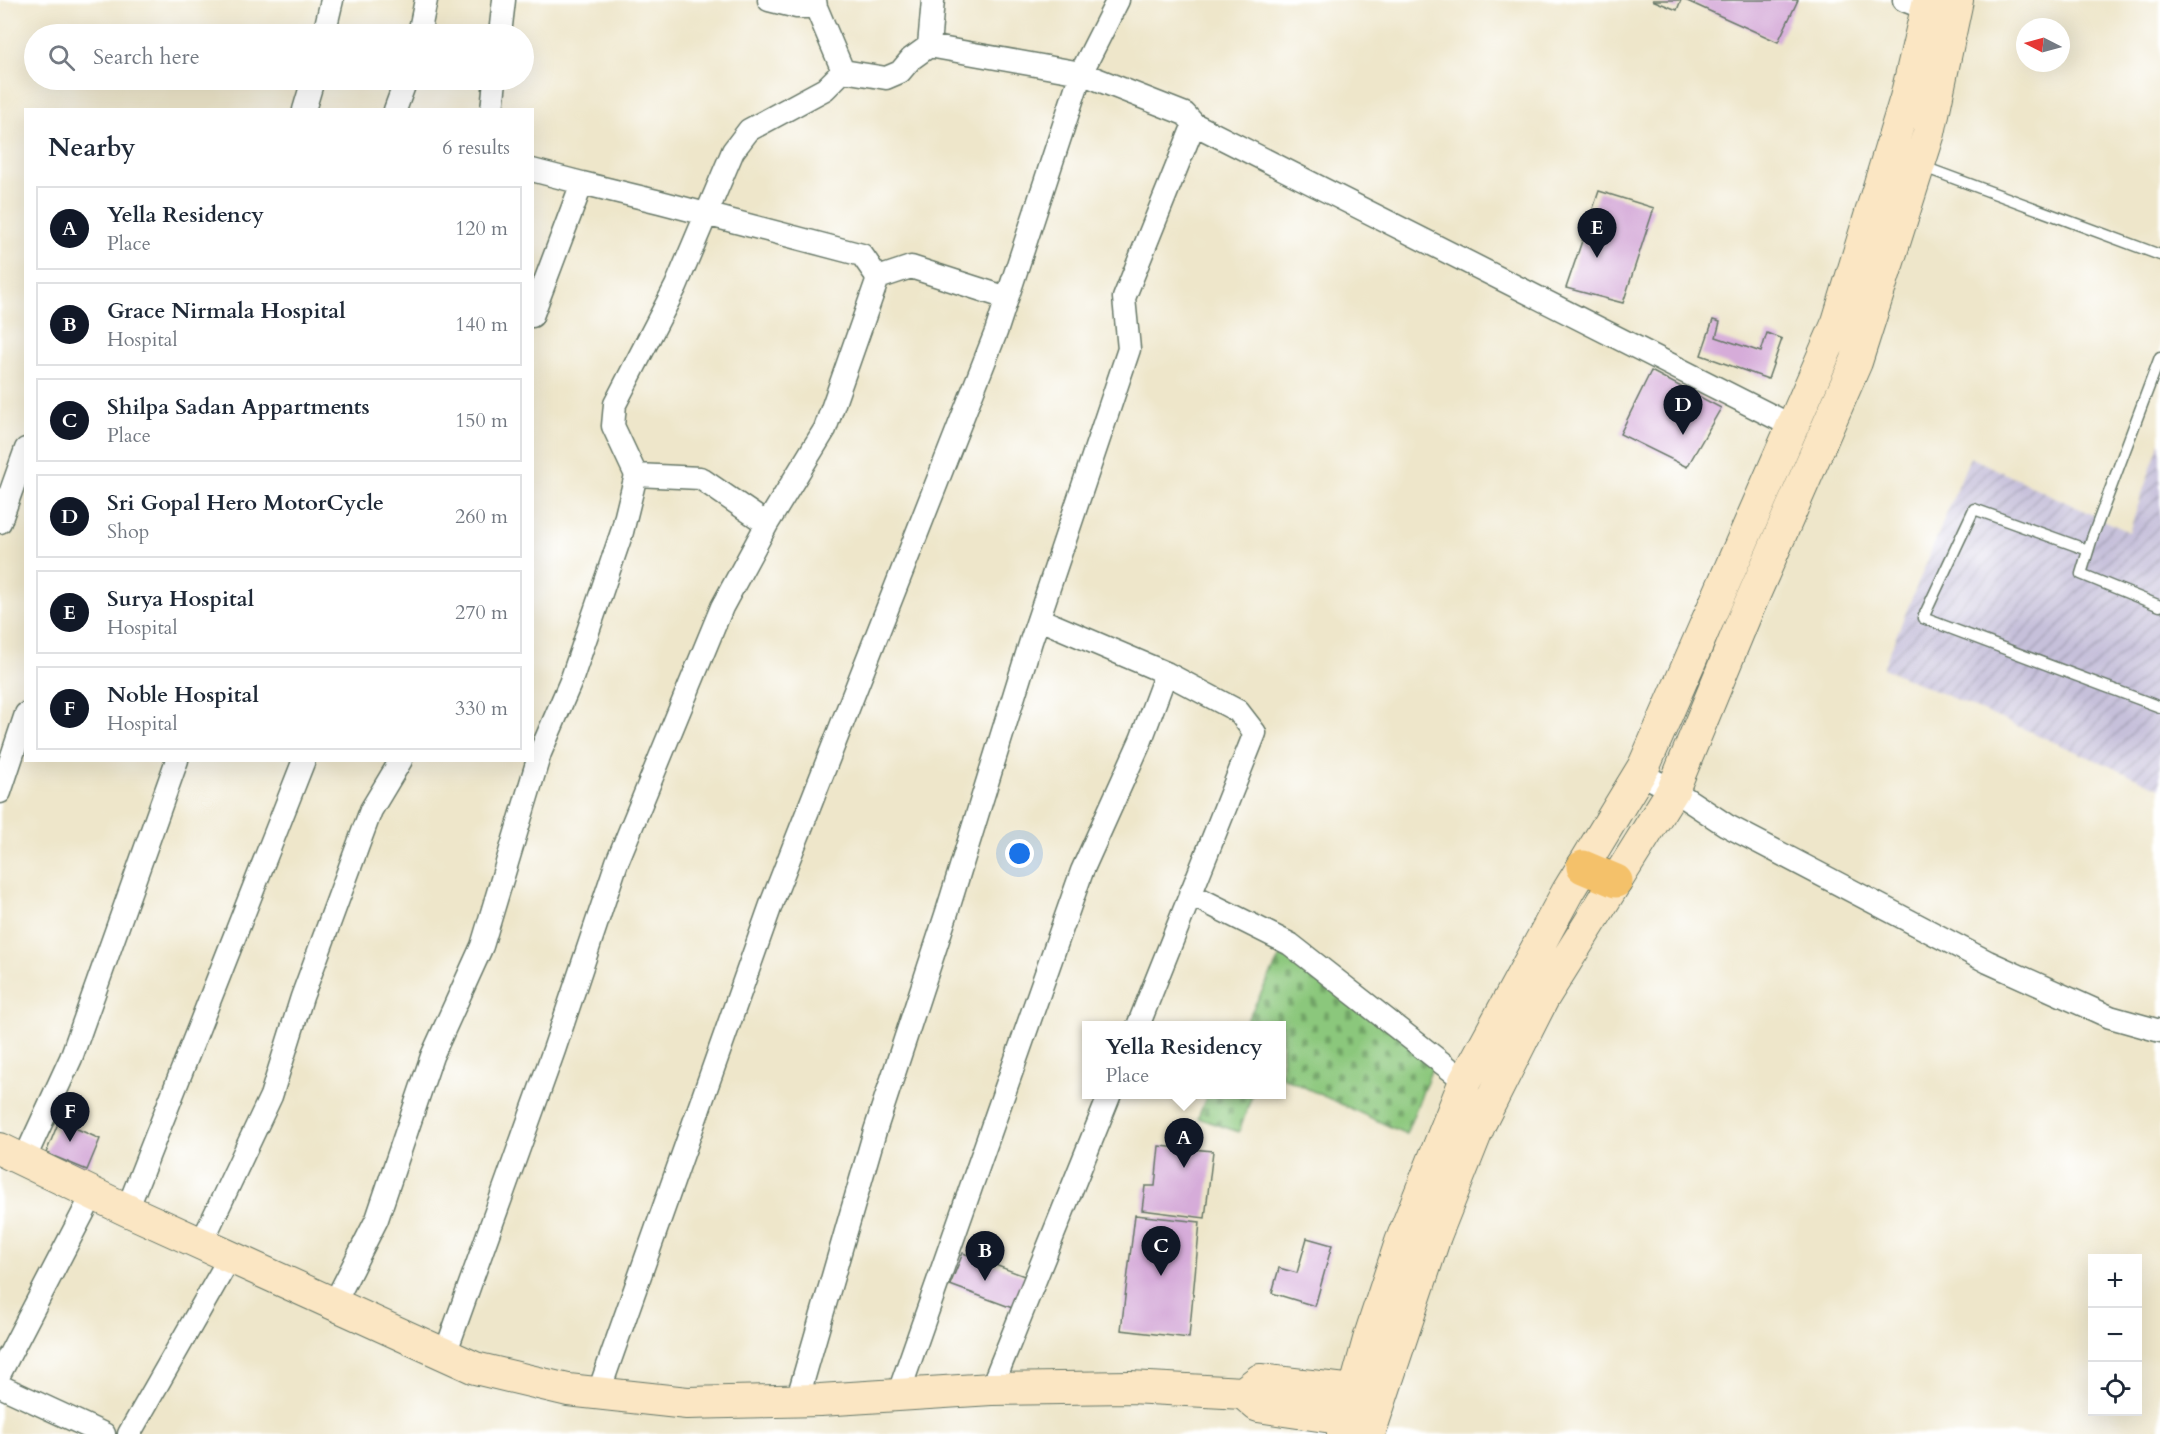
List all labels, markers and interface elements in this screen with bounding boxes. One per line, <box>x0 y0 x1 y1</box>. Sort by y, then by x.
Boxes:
north arrow <box>2016 18 2070 72</box>
search box <box>24 24 534 90</box>
icon: search <box>45 41 78 74</box>
text: Search here <box>93 42 200 72</box>
text: Nearby <box>48 130 136 165</box>
text: 6 results <box>442 134 510 161</box>
text: Yella Residency <box>107 200 264 230</box>
pin: E <box>1578 208 1616 258</box>
text: A <box>62 215 77 242</box>
text: 120 m <box>455 215 508 242</box>
text: Place <box>107 230 151 257</box>
text: Grace Nirmala Hospital <box>107 296 346 326</box>
text: B <box>62 311 77 338</box>
text: 140 m <box>455 311 508 338</box>
text: Hospital <box>107 326 178 353</box>
pin: D <box>1664 386 1702 435</box>
text: Shilpa Sadan Appartments <box>107 392 370 422</box>
text: C <box>62 407 77 434</box>
text: 150 m <box>455 407 508 434</box>
text: Place <box>107 422 151 449</box>
text: Sri Gopal Hero MotorCycle <box>107 488 384 518</box>
text: D <box>61 503 78 530</box>
text: 260 m <box>455 503 508 530</box>
text: Shop <box>107 518 149 545</box>
text: Surya Hospital <box>107 584 254 614</box>
text: E <box>63 599 76 626</box>
text: 270 m <box>455 599 508 626</box>
text: Hospital <box>107 614 178 641</box>
text: Noble Hospital <box>107 680 259 710</box>
text: F <box>64 695 75 722</box>
text: 330 m <box>455 695 508 722</box>
text: Hospital <box>107 710 178 737</box>
your location <box>1005 839 1034 868</box>
popup <box>1082 1021 1286 1099</box>
text: Yella Residency <box>1105 1032 1263 1062</box>
text: Place <box>1105 1062 1149 1089</box>
pin: F <box>50 1092 90 1142</box>
pin: A <box>1164 1118 1204 1168</box>
pin: C <box>1142 1226 1180 1276</box>
pin: B <box>966 1232 1004 1281</box>
map controls <box>2088 1254 2142 1416</box>
button: + <box>2088 1254 2142 1308</box>
button: − <box>2088 1308 2142 1362</box>
button: locate <box>2088 1362 2142 1416</box>

